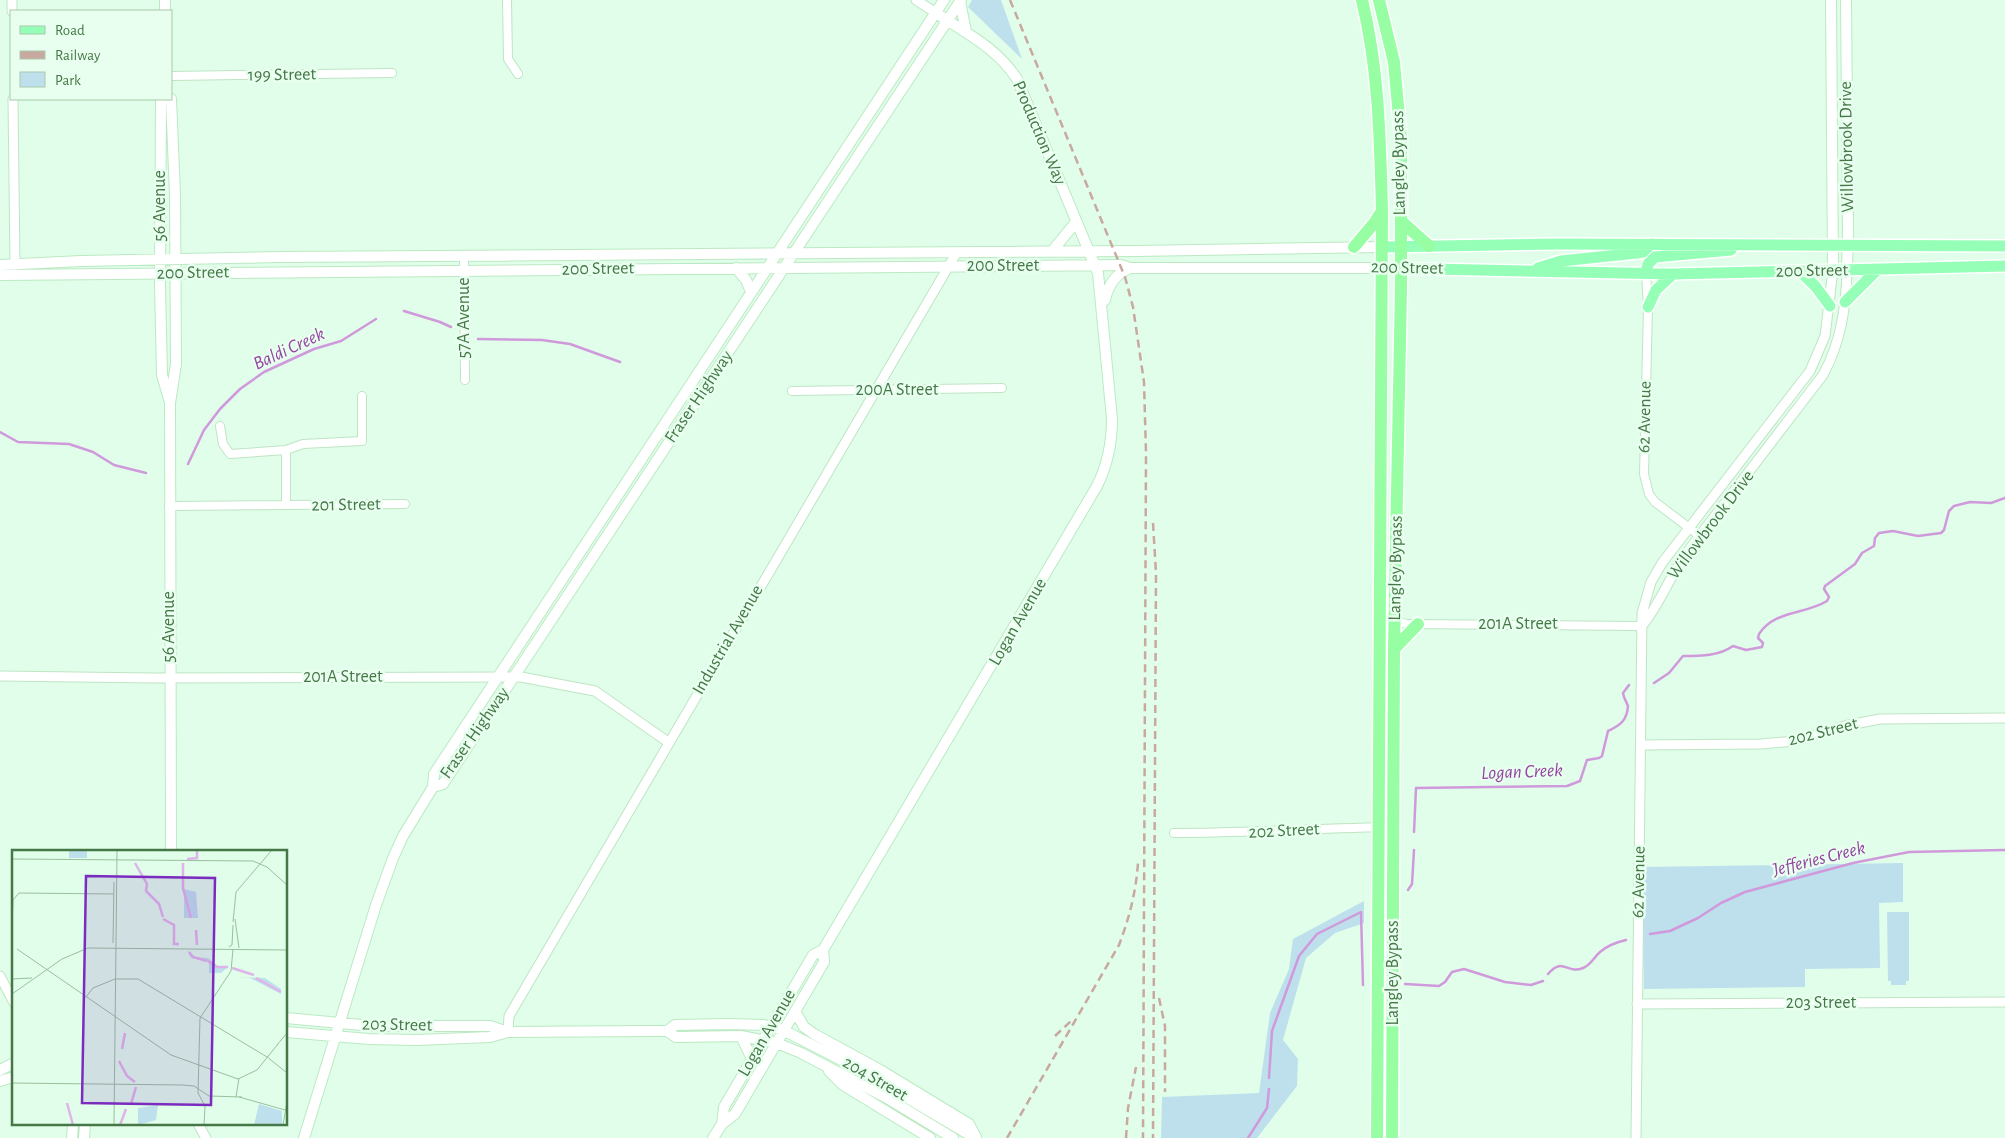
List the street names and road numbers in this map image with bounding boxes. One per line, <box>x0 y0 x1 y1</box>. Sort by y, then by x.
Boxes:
street label: 199 Street <box>248 65 317 85</box>
street label: Production Way <box>1009 78 1069 188</box>
street label: Willowbrook Drive <box>1837 81 1857 213</box>
street label: Langley Bypass <box>1389 110 1409 216</box>
street label: 56 Avenue <box>151 170 169 242</box>
street label: 200 Street <box>967 257 1040 275</box>
street label: 200 Street <box>1371 258 1444 278</box>
street label: 200 Street <box>562 259 635 279</box>
street label: 200 Street <box>1776 261 1849 281</box>
street label: 200 Street <box>157 263 230 283</box>
street label: 57A Avenue <box>455 278 473 358</box>
street label: Fraser Highway <box>662 347 737 446</box>
street label: 200A Street <box>856 381 939 399</box>
street label: 62 Avenue <box>1635 381 1655 453</box>
street label: Willowbrook Drive <box>1664 467 1758 583</box>
street label: 201 Street <box>311 495 381 515</box>
street label: Langley Bypass <box>1386 515 1406 621</box>
street label: Logan Avenue <box>986 575 1050 669</box>
street label: Industrial Avenue <box>689 582 767 698</box>
street label: 56 Avenue <box>160 591 178 663</box>
street label: 201A Street <box>1478 615 1558 633</box>
street label: 201A Street <box>303 668 383 686</box>
street label: Fraser Highway <box>437 684 513 782</box>
street label: 202 Street <box>1786 715 1860 749</box>
street label: 202 Street <box>1248 820 1320 842</box>
street label: 62 Avenue <box>1629 846 1649 918</box>
street label: Langley Bypass <box>1384 920 1402 1026</box>
street label: Logan Avenue <box>735 986 799 1080</box>
street label: 203 Street <box>1786 994 1856 1012</box>
street label: 203 Street <box>362 1015 433 1035</box>
street label: 204 Street <box>839 1053 911 1105</box>

